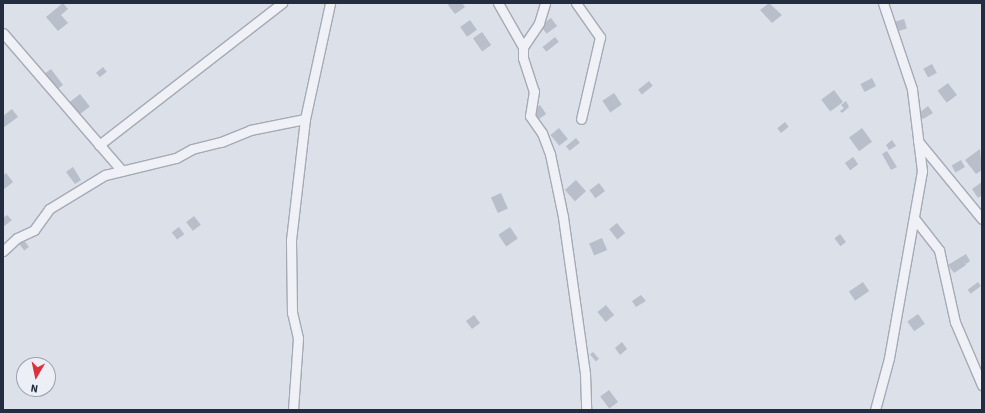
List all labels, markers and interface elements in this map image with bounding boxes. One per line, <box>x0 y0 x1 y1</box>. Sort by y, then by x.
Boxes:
north arrow <box>16 357 56 397</box>
text: N <box>29 380 39 396</box>

